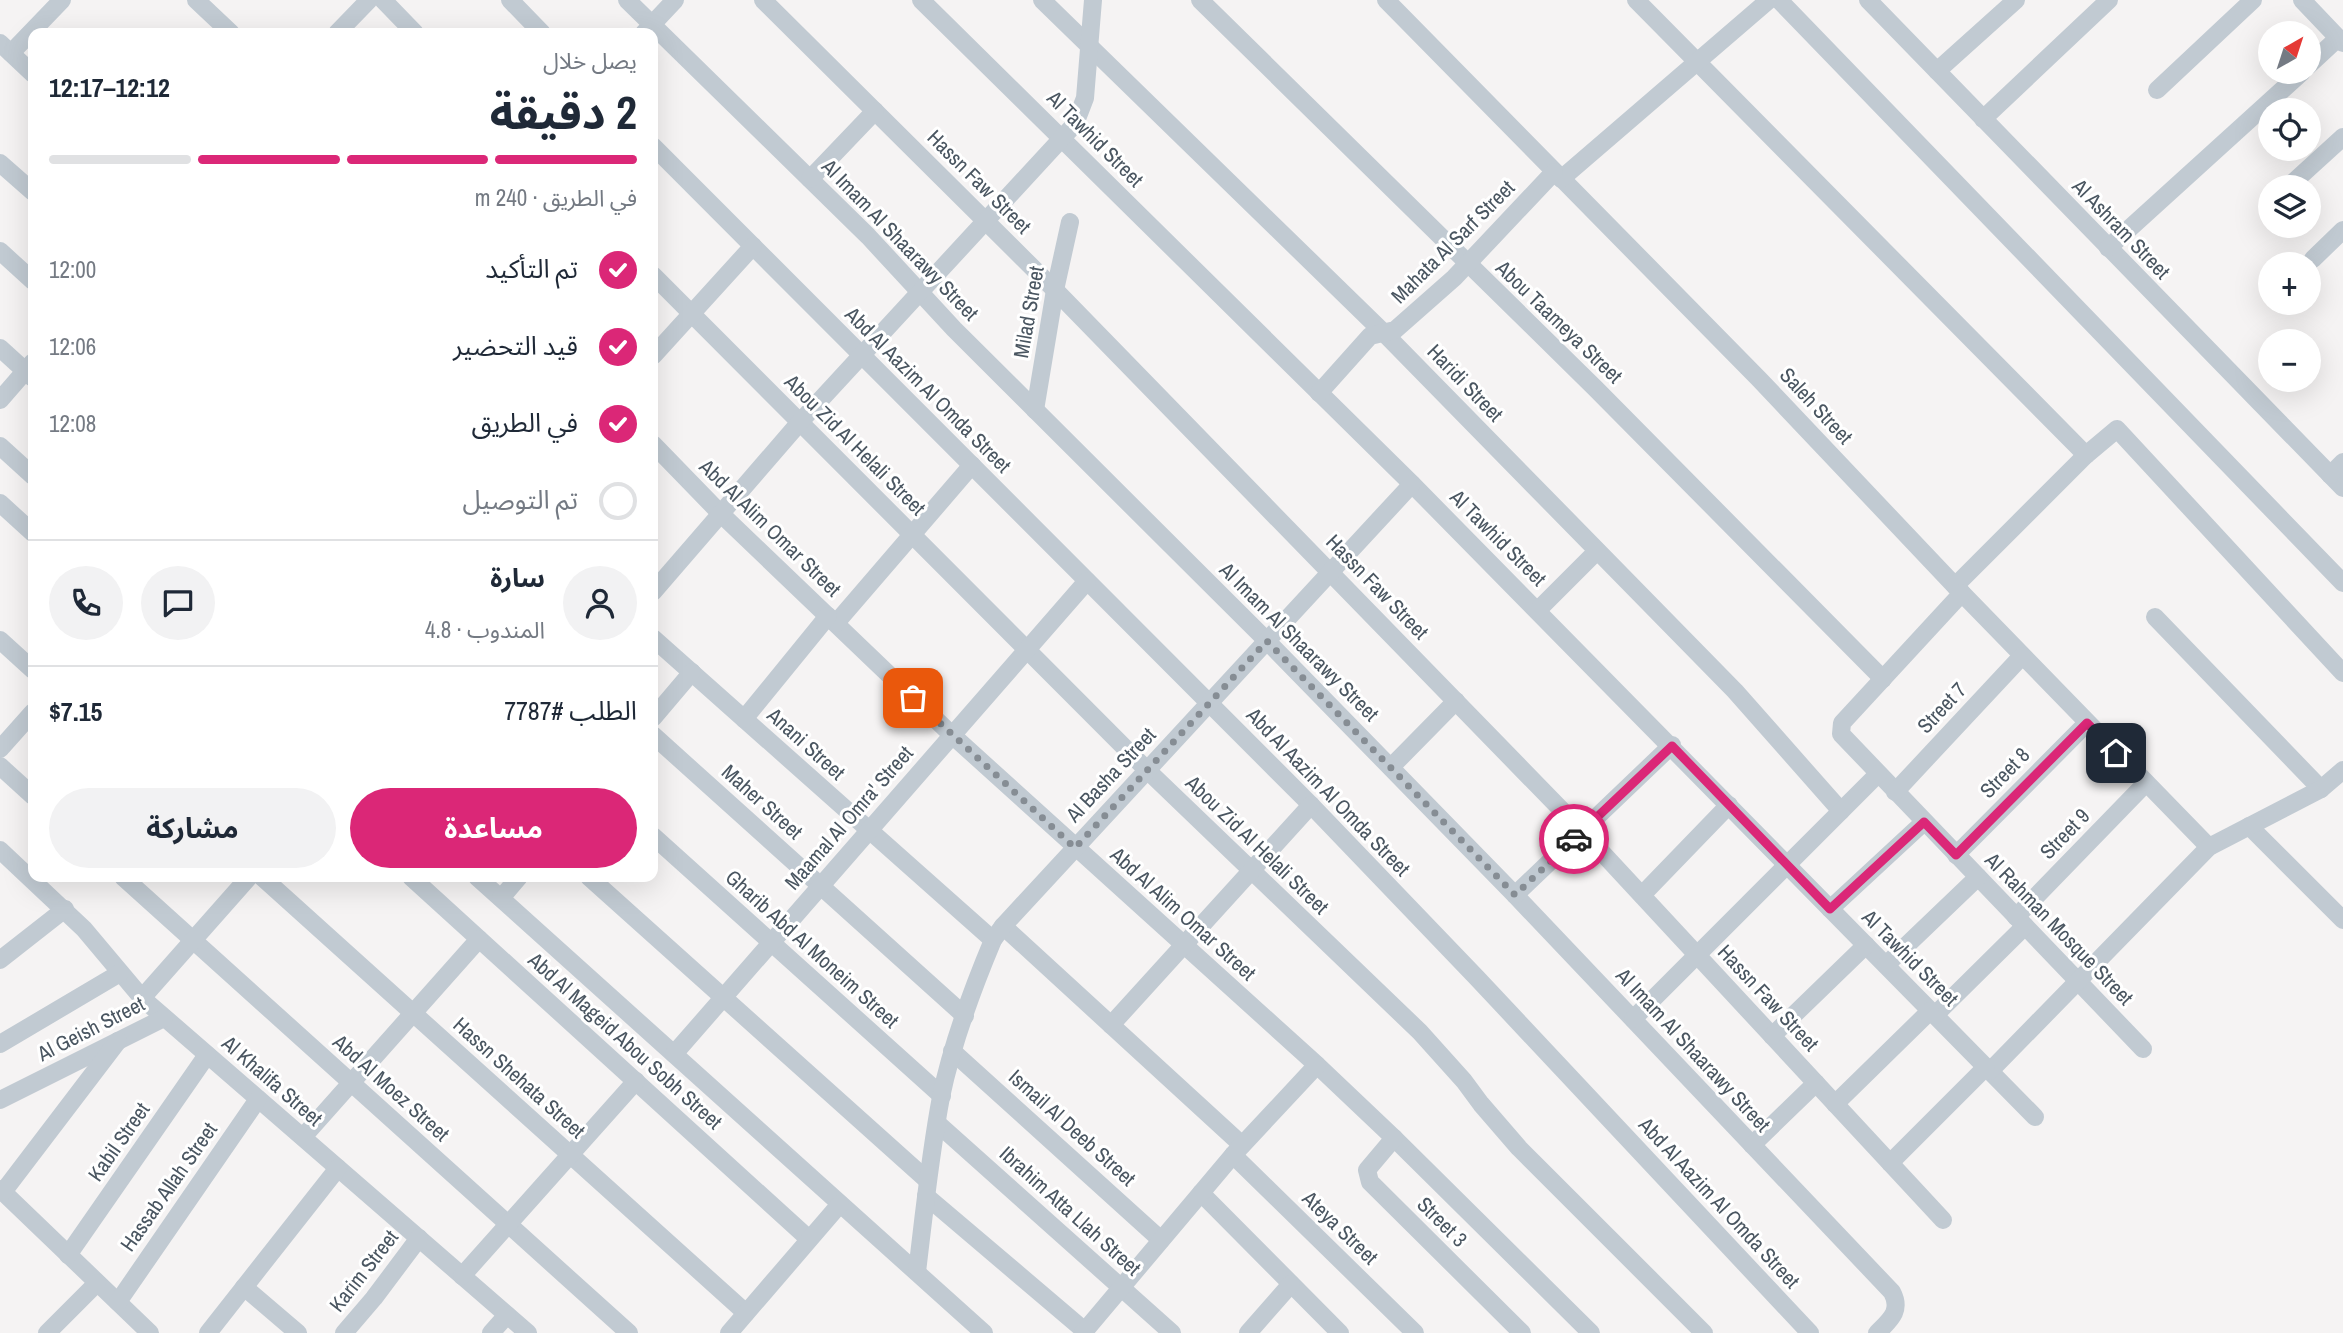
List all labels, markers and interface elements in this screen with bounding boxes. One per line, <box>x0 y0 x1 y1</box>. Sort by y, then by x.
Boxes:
north arrow <box>2258 21 2320 84</box>
map controls <box>2258 21 2321 392</box>
text: يصل خلال <box>543 45 637 76</box>
text: 12:12–12:17 <box>49 70 170 105</box>
text: 2 دقيقة <box>490 81 637 143</box>
street label: Al Tawhid Street <box>1040 83 1150 193</box>
button: locate <box>2258 98 2321 161</box>
street label: Hassn Faw Street <box>921 123 1038 240</box>
street label: Al Imam Al Shaarawy Street <box>815 152 985 327</box>
street label: Al Ashram Street <box>2065 171 2177 285</box>
street label: Mahata Al Sarf Street <box>1385 173 1521 310</box>
button: layers <box>2258 175 2321 238</box>
text: في الطريق · 240 m <box>475 182 637 213</box>
text: تم التأكيد <box>485 251 578 286</box>
icon: check <box>599 251 637 289</box>
button: + <box>2258 252 2321 315</box>
street label: Abou Taameya Street <box>1489 253 1629 390</box>
text: 12:00 <box>49 254 96 285</box>
street label: Milad Street <box>1006 263 1051 360</box>
street label: Abd Al Aazim Al Omda Street <box>838 299 1018 479</box>
text: قيد التحضير <box>453 328 578 363</box>
icon: check <box>599 328 637 366</box>
button: − <box>2258 329 2321 392</box>
text: 12:06 <box>49 331 96 362</box>
street label: Haridi Street <box>1421 337 1510 428</box>
street label: Saleh Street <box>1773 361 1859 450</box>
street label: Abou Zid Al Helali Street <box>778 367 932 522</box>
text: في الطريق <box>472 405 578 440</box>
icon: check <box>599 405 637 443</box>
text: 12:08 <box>49 408 96 439</box>
street label: Abd Al Alim Omar Street <box>692 452 848 603</box>
text: تم التوصيل <box>463 482 578 517</box>
street label: Al Tawhid Street <box>1443 482 1553 592</box>
street label: Hassn Faw Street <box>1320 528 1435 646</box>
street label: Al Imam Al Shaarawy Street <box>1213 555 1386 728</box>
text: سارة <box>490 560 545 595</box>
button: phone <box>49 566 123 640</box>
button: chat <box>141 566 215 640</box>
button: person <box>563 566 637 640</box>
text: المندوب · 4.8 <box>425 614 545 645</box>
pin <box>883 668 943 728</box>
street label: Street 7 <box>1910 676 1973 740</box>
icon: bag <box>894 679 932 717</box>
text: الطلب #7787 <box>504 693 637 728</box>
text: $7.15 <box>49 694 102 729</box>
street label: Anani Street <box>760 700 852 787</box>
street label: Abd Al Aazim Al Omda Street <box>1239 700 1417 882</box>
street label: Al Basha Street <box>1059 721 1162 829</box>
pin <box>2086 723 2146 783</box>
icon: home <box>2097 734 2135 772</box>
street label: Maamal Al Omra' Street <box>778 739 919 896</box>
street label: Street 8 <box>1973 741 2036 804</box>
street label: Maher Street <box>716 758 809 846</box>
street label: Abou Zid Al Helali Street <box>1179 768 1335 921</box>
button: مشاركة <box>49 788 336 868</box>
button: مساعدة <box>350 788 637 868</box>
street label: Street 9 <box>2033 802 2096 865</box>
courier <box>1539 804 1609 874</box>
icon: car <box>1555 820 1593 858</box>
street label: Abd Al Alim Omar Street <box>1104 840 1263 987</box>
street label: Al Rahman Mosque Street <box>1978 845 2140 1012</box>
street label: Gharib Abd Al Moneim Street <box>719 863 905 1034</box>
street label: Al Tawhid Street <box>1855 902 1965 1012</box>
street label: Hassn Faw Street <box>1711 938 1825 1057</box>
street label: Abd Al Mageid Abou Sobh Street <box>521 945 729 1136</box>
street label: Al Imam Al Shaarawy Street <box>1609 961 1777 1138</box>
street label: Al Geish Street <box>31 989 150 1068</box>
street label: Hassn Shehata Street <box>447 1010 592 1145</box>
street label: Abd Al Moez Street <box>326 1027 456 1148</box>
street label: Al Khalifa Street <box>215 1028 329 1133</box>
street label: Ismail Al Deeb Street <box>1003 1063 1142 1193</box>
street label: Kabil Street <box>81 1096 156 1187</box>
street label: Abd Al Aazim Al Omda Street <box>1632 1110 1806 1295</box>
street label: Hassab Allah Street <box>113 1116 224 1257</box>
street label: Ibrahim Atta Llah Street <box>993 1139 1147 1282</box>
street label: Ateya Street <box>1295 1184 1385 1271</box>
street label: Street 3 <box>1411 1190 1474 1253</box>
street label: Karim Street <box>322 1224 405 1318</box>

